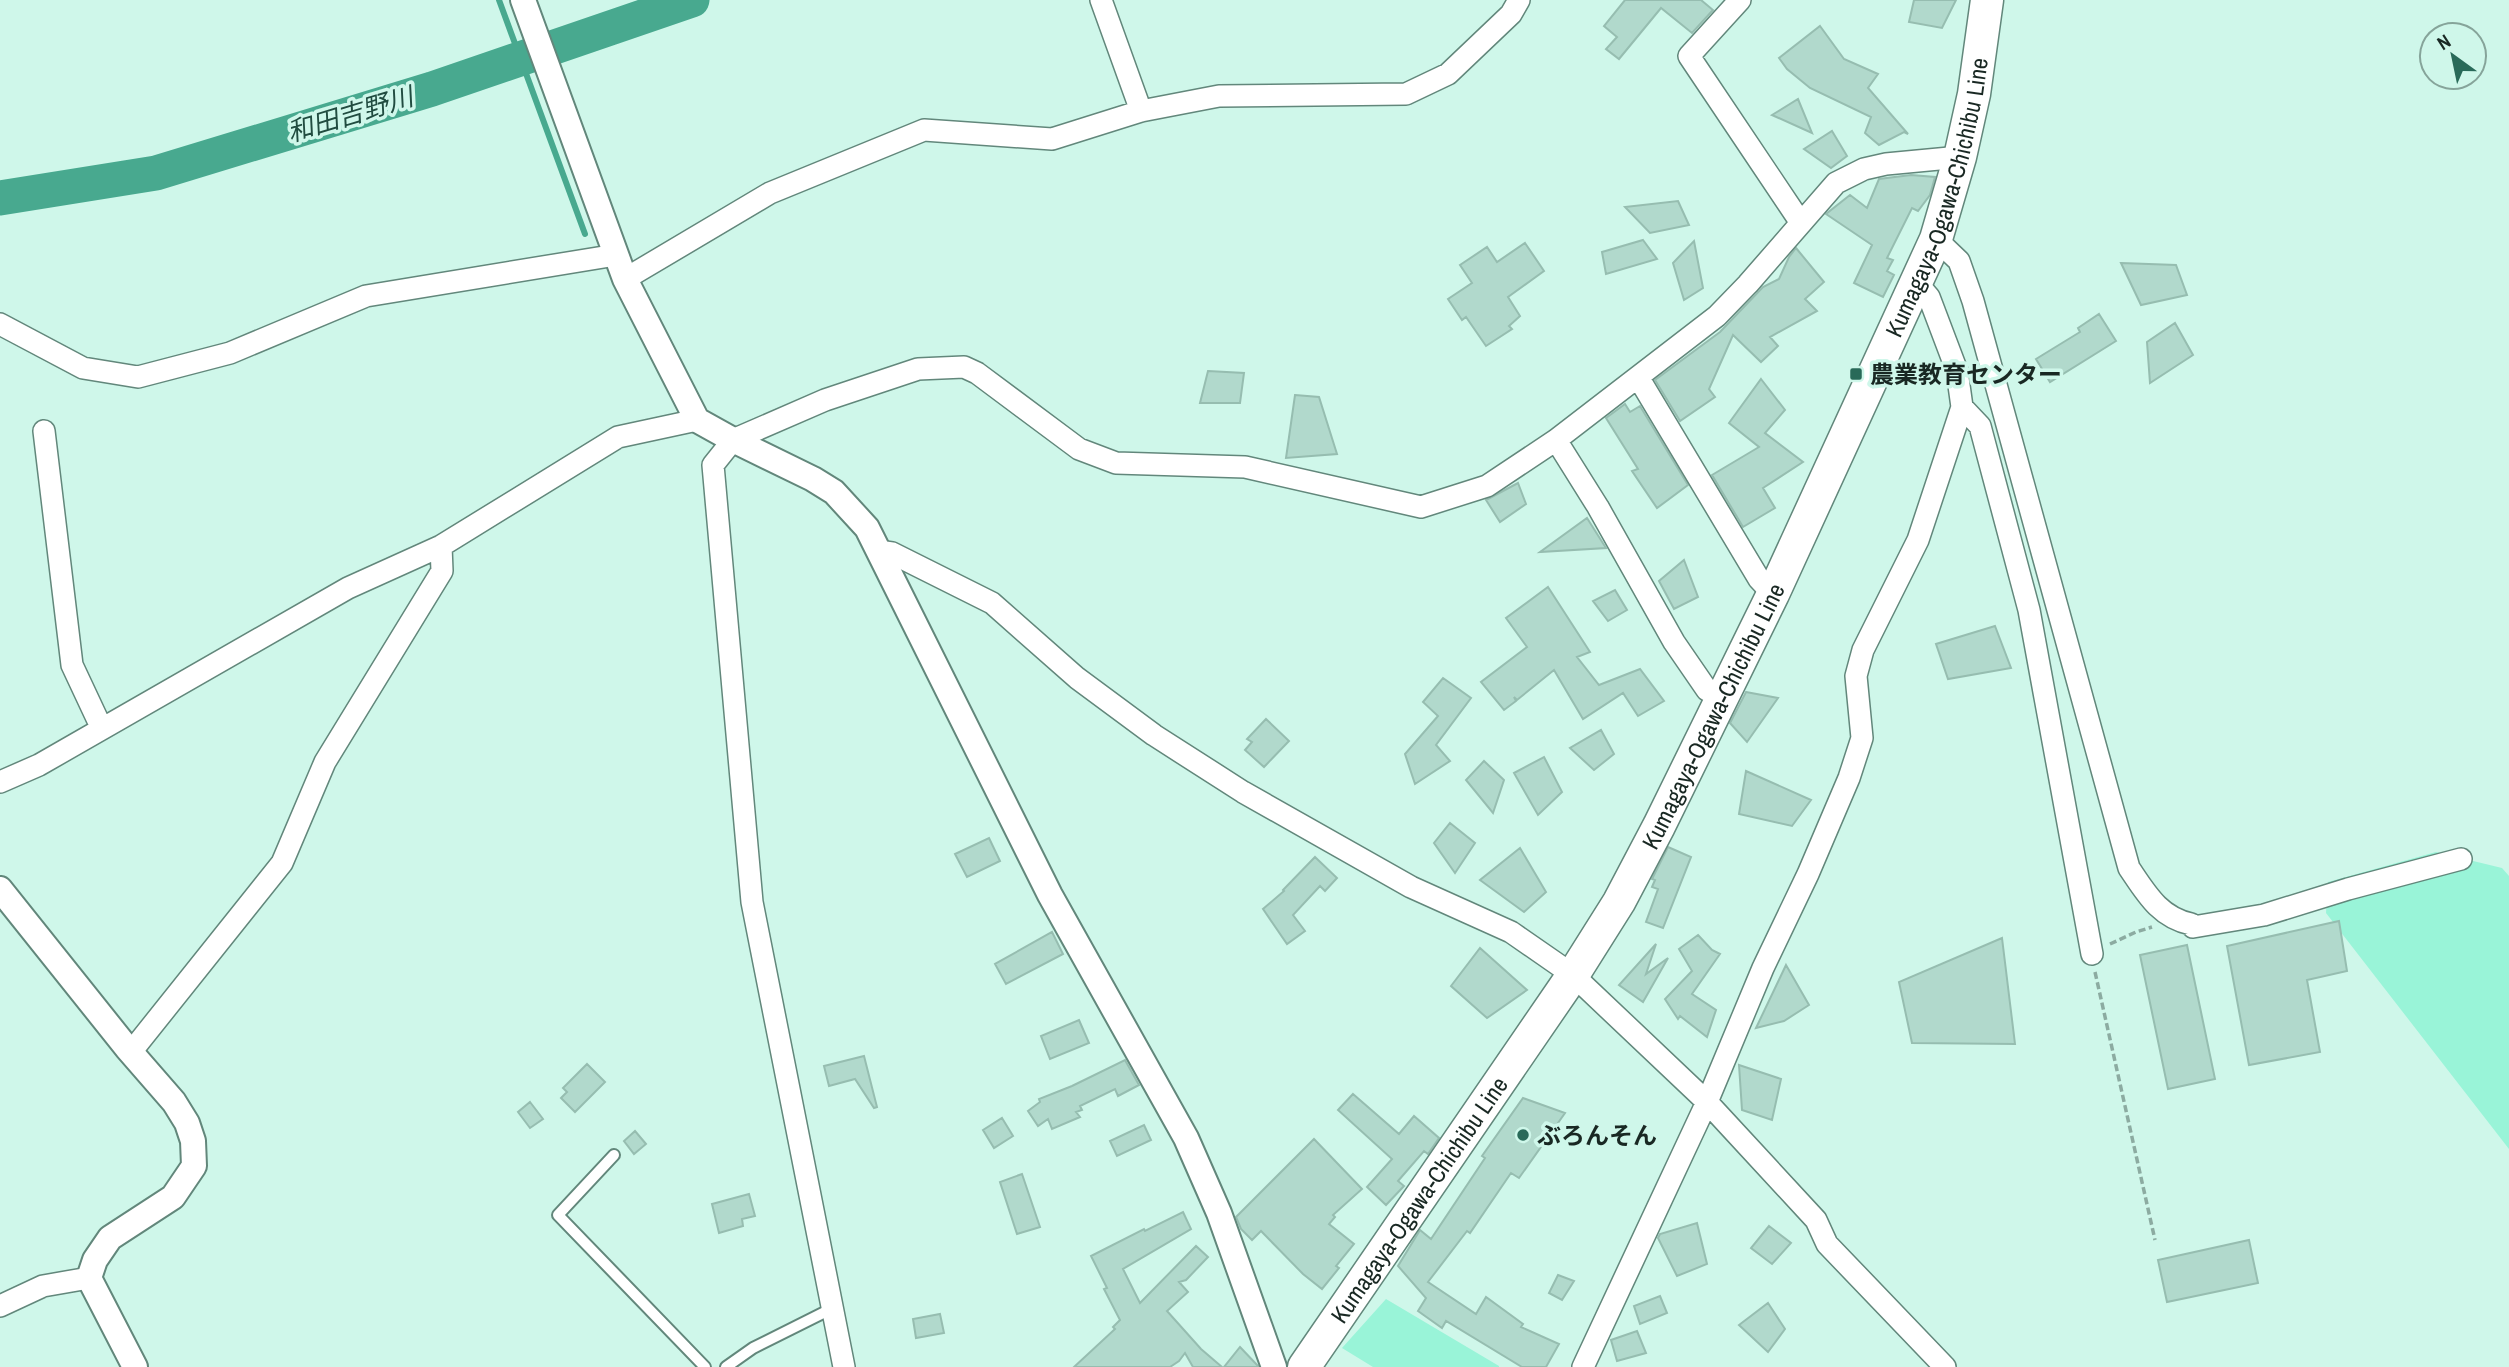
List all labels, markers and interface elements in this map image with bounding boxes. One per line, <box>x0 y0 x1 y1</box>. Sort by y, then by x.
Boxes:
north arrow <box>2418 21 2488 91</box>
text: N <box>2432 28 2456 56</box>
street label: Kumagaya-Ogawa-Chichibu Line <box>1877 56 1995 342</box>
water label: 和田吉野川 <box>283 77 420 150</box>
place label: 農業教育センター <box>1870 358 2062 390</box>
marker: 農業教育センター <box>1848 366 1864 382</box>
street label: Kumagaya-Ogawa-Chichibu Line <box>1634 578 1792 854</box>
street label: Kumagaya-Ogawa-Chichibu Line <box>1323 1070 1515 1329</box>
place label: ぶろんそん <box>1537 1119 1657 1151</box>
marker: ぶろんそん <box>1515 1127 1531 1143</box>

